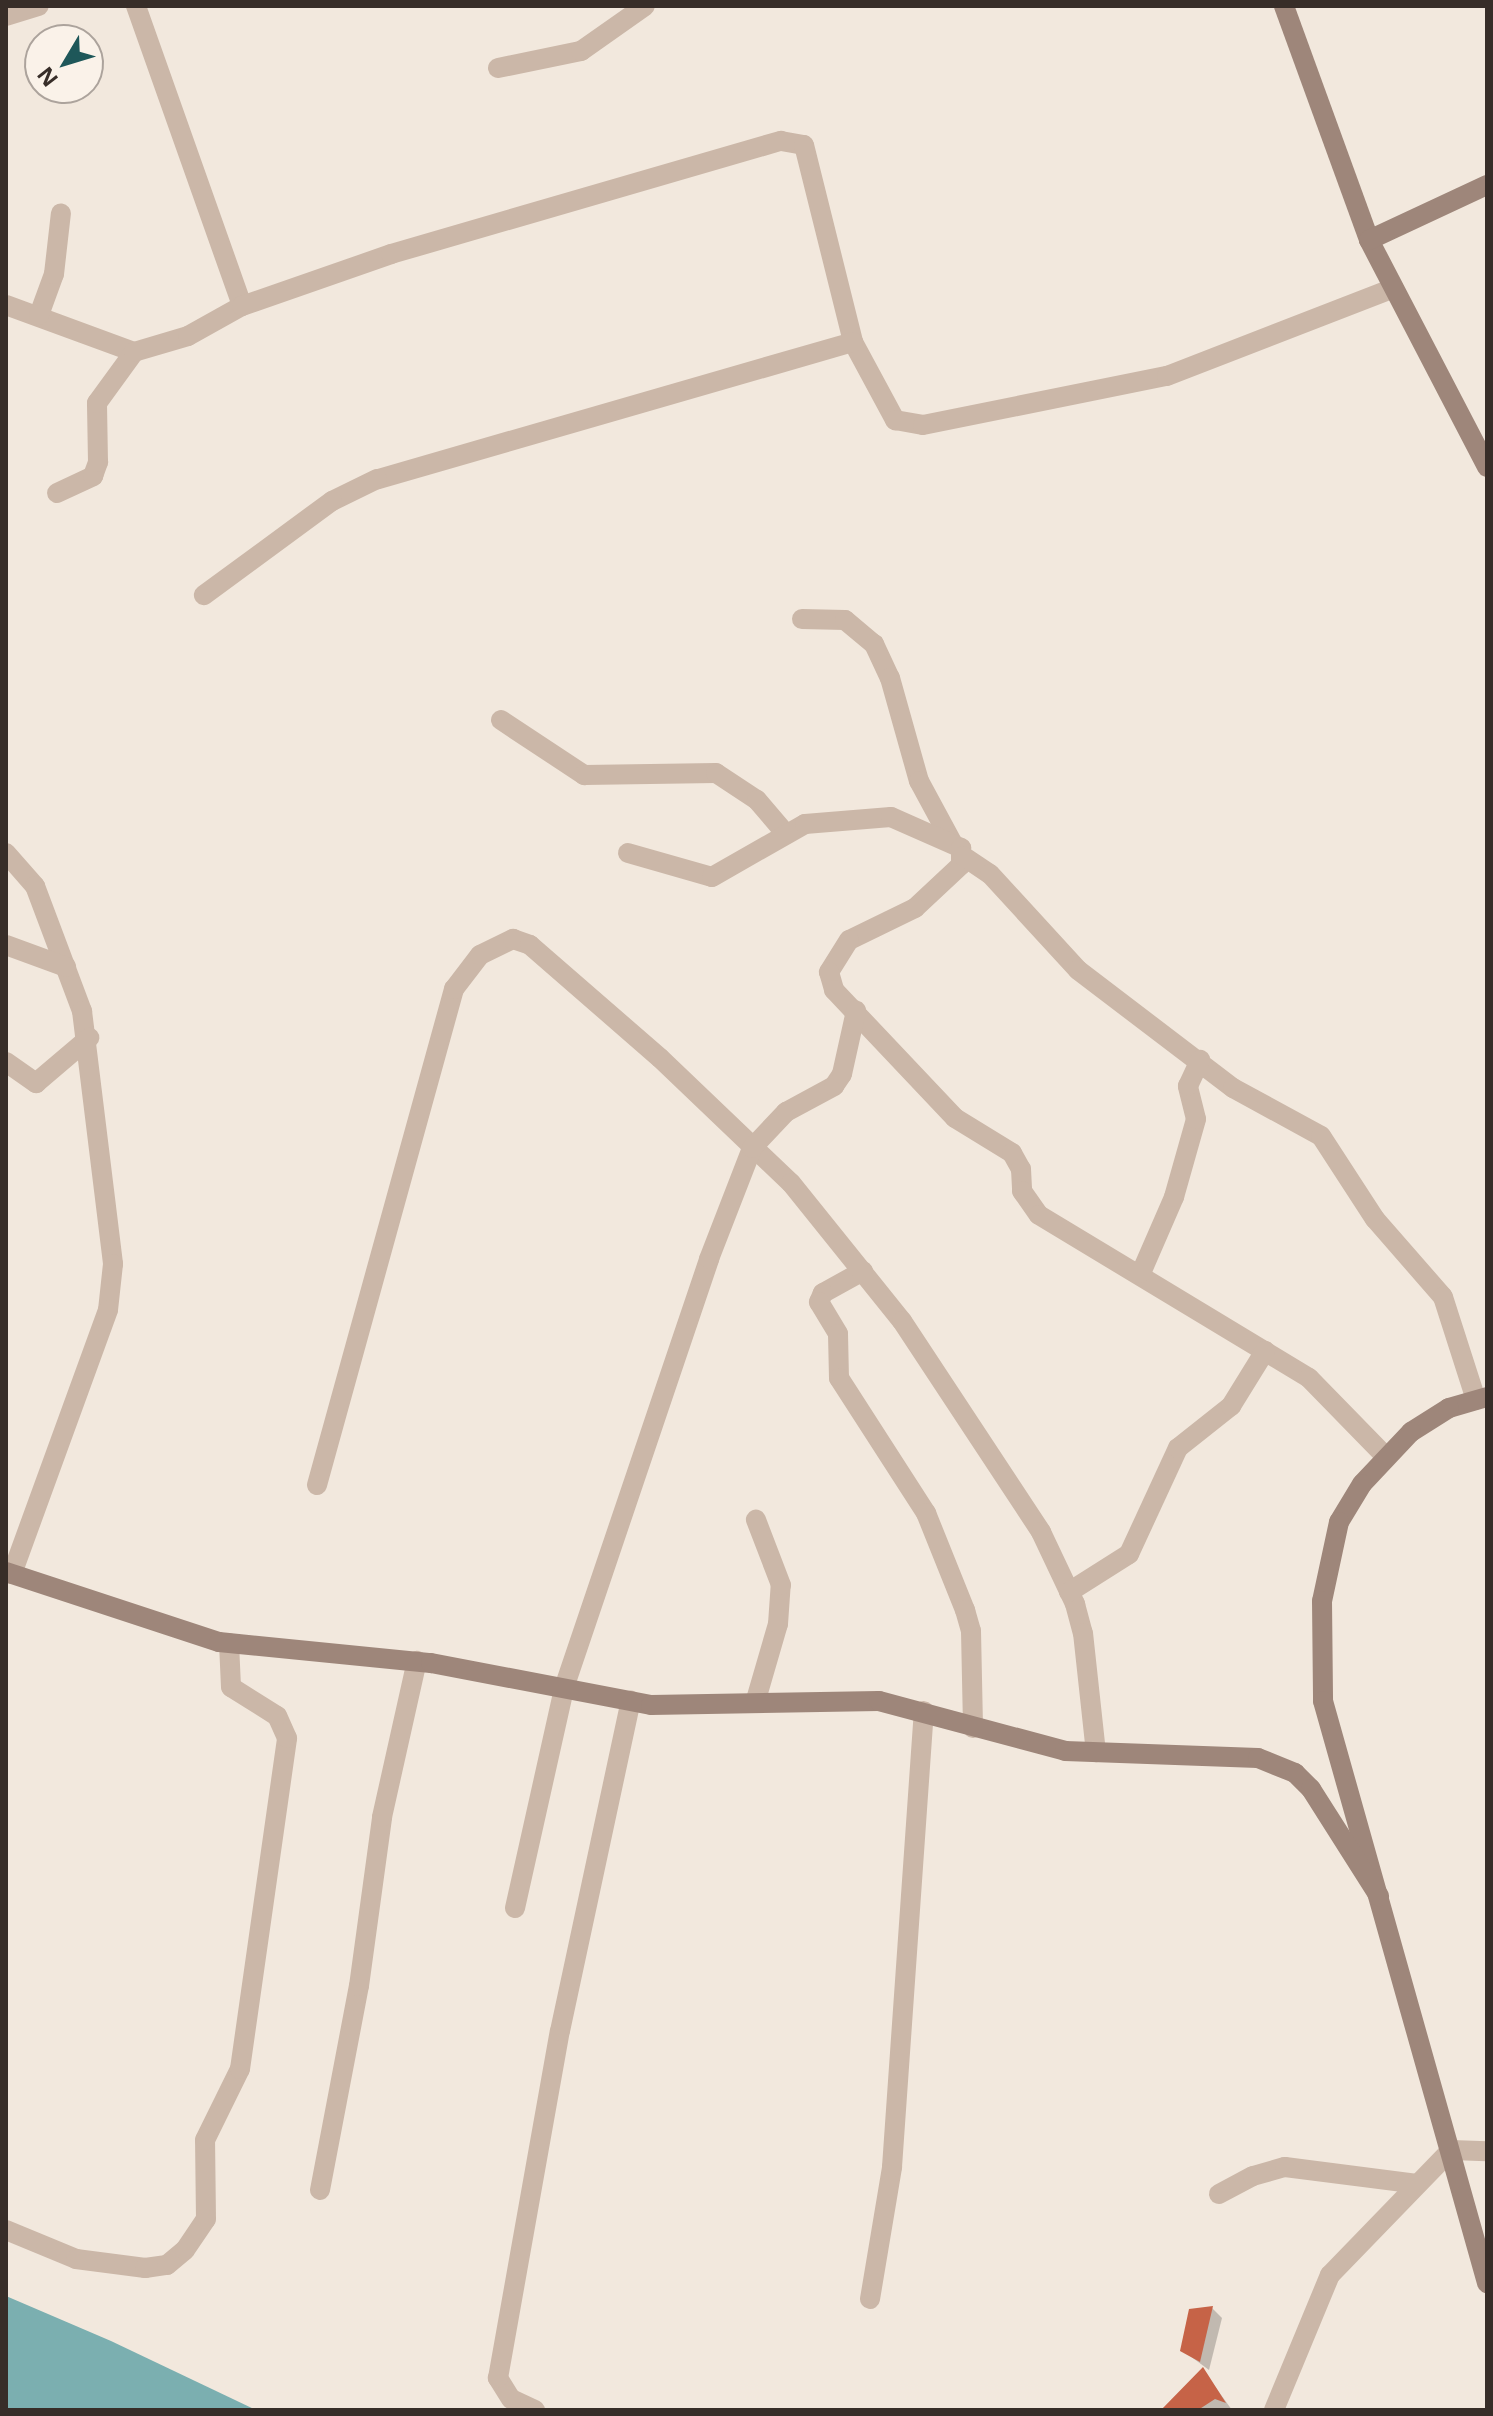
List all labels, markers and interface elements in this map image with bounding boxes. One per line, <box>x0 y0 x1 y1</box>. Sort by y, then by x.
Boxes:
north arrow <box>24 24 104 104</box>
text: N <box>29 61 64 94</box>

